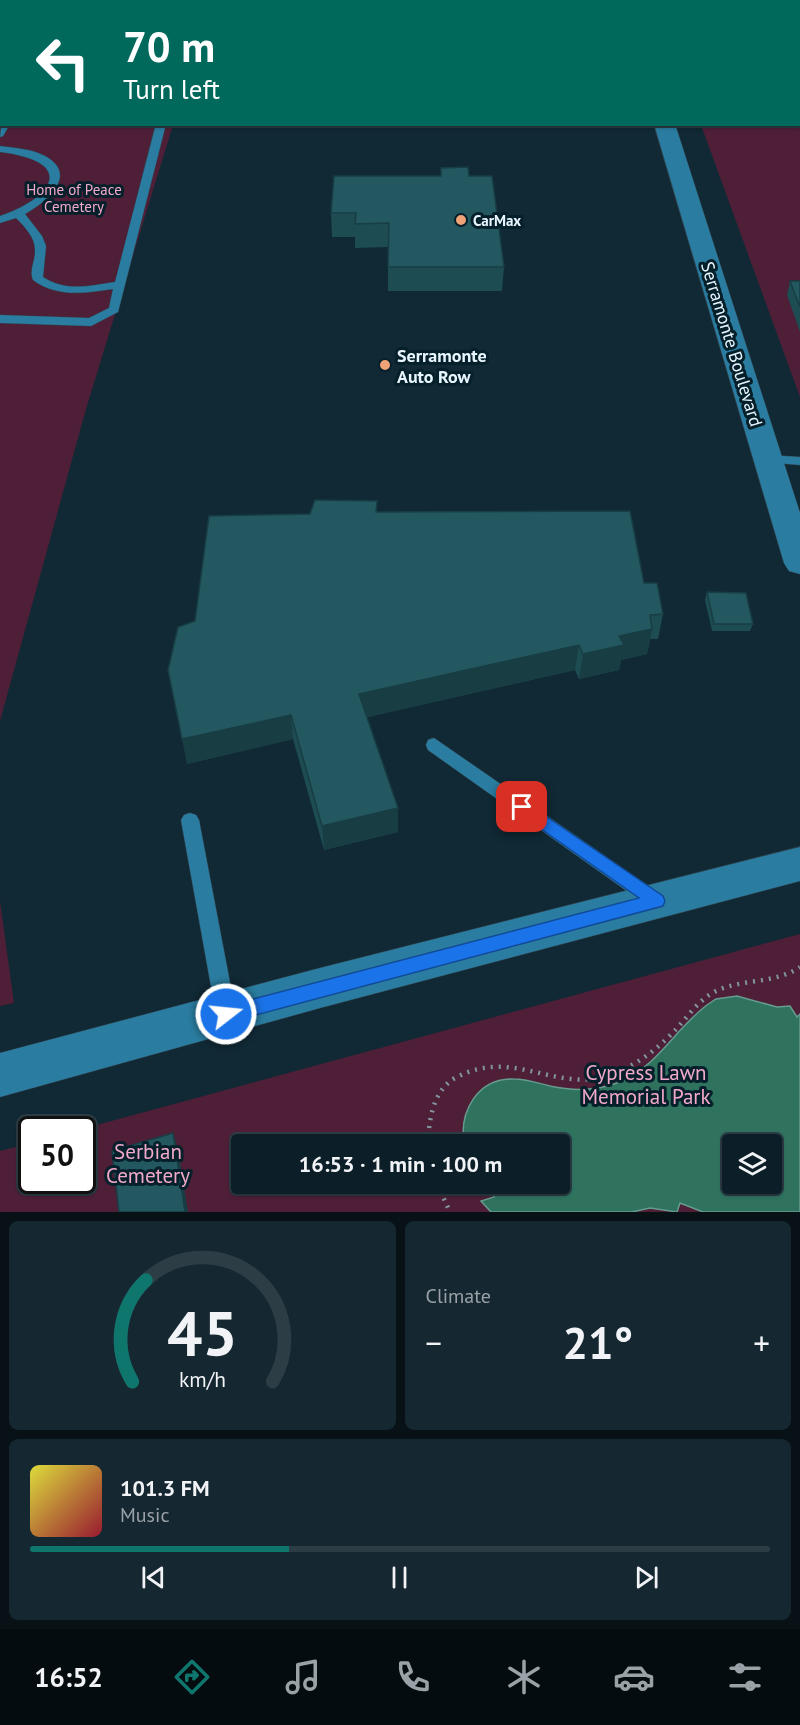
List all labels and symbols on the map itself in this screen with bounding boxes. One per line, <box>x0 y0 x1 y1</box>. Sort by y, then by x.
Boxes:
park label: Home of Peace Cemetery <box>26 180 122 216</box>
place label: CarMax <box>473 211 521 230</box>
marker: CarMax <box>454 213 468 227</box>
street label: Serramonte Boulevard <box>696 259 768 429</box>
place label: Serramonte Auto Row <box>397 344 487 388</box>
marker: Serramonte Auto Row <box>378 358 392 372</box>
pin <box>496 781 547 832</box>
position arrow <box>194 982 258 1046</box>
park label: Cypress Lawn Memorial Park <box>581 1059 711 1110</box>
speed limit sign: 50 <box>18 1116 96 1194</box>
park label: Serbian Cemetery <box>106 1138 190 1189</box>

